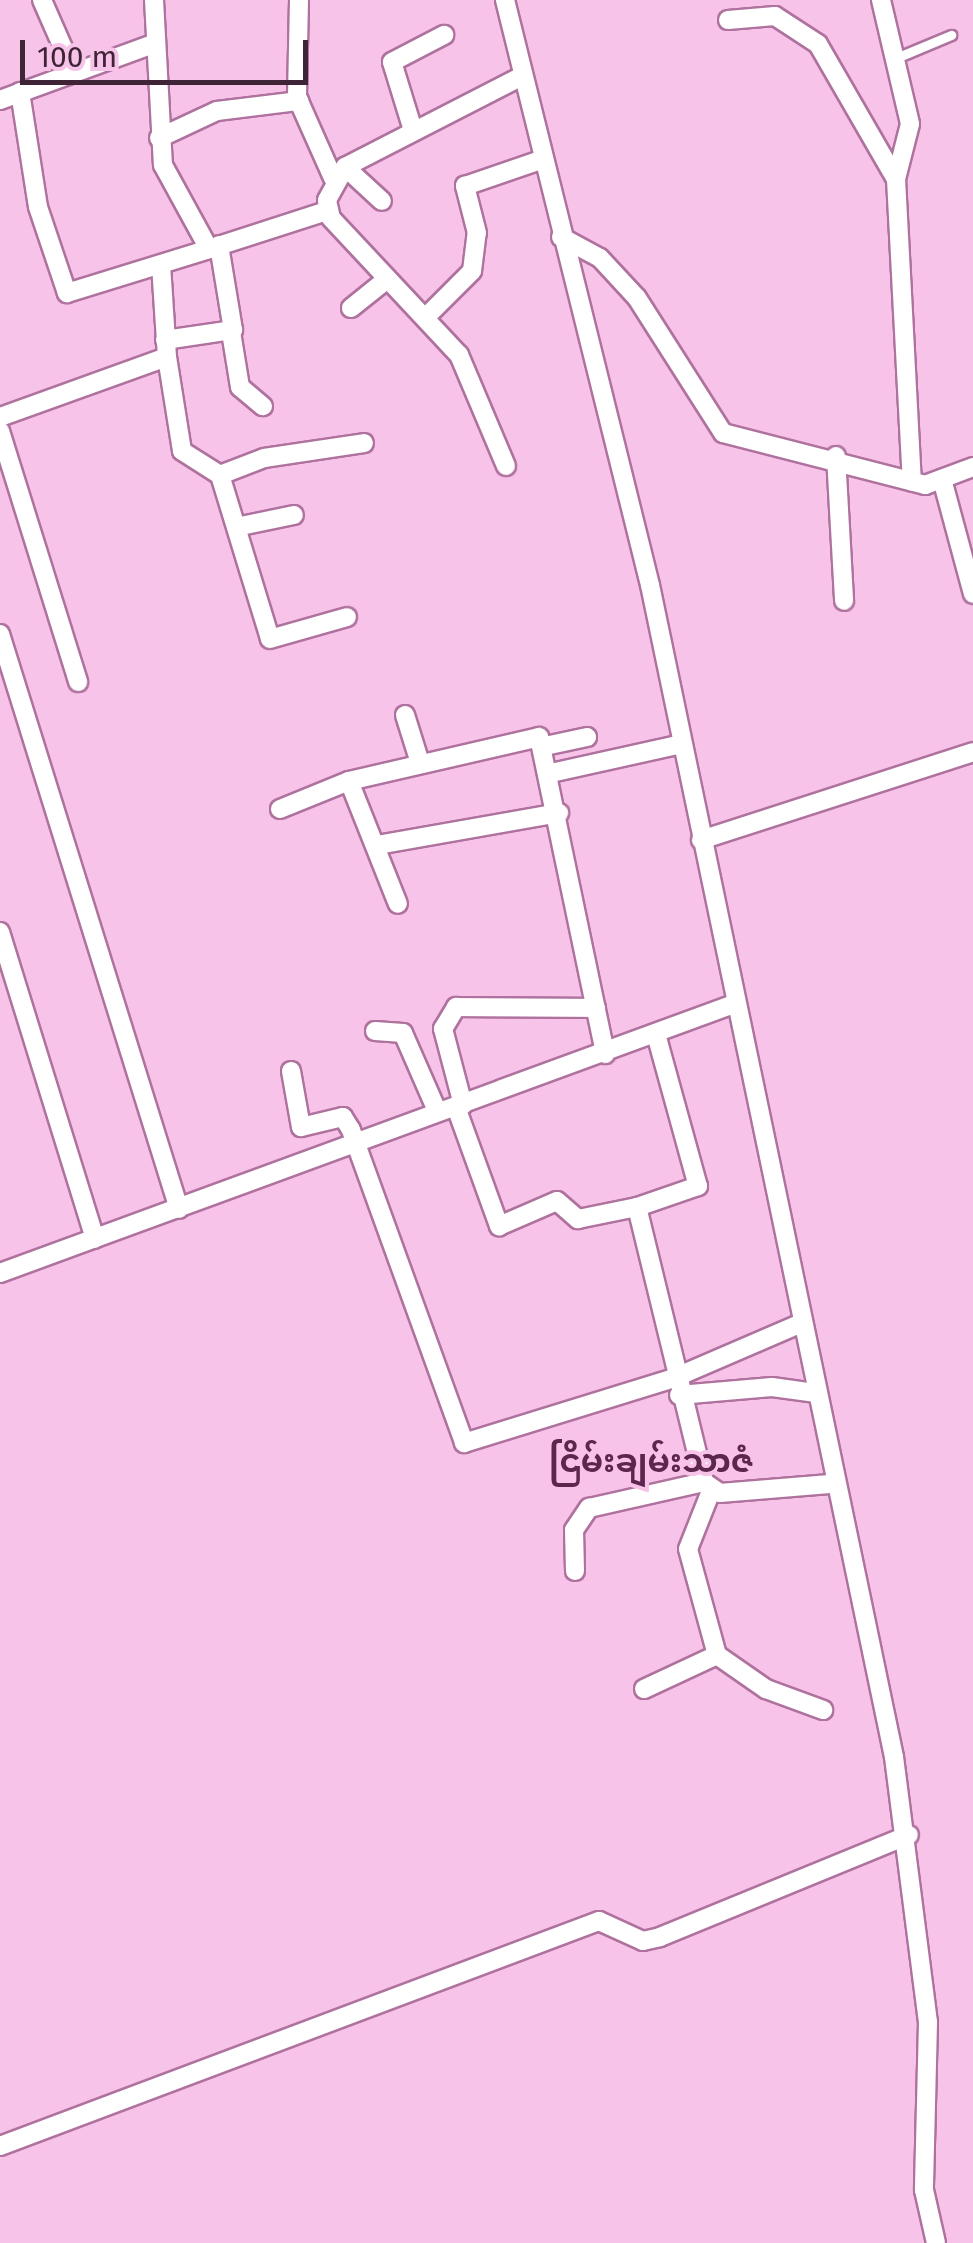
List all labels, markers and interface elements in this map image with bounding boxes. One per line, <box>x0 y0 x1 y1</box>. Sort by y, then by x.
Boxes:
scale bar <box>25 20 312 82</box>
text: 100 m <box>37 39 117 75</box>
district label: ငြိမ်းချမ်းသာဇံ <box>549 1442 753 1480</box>

